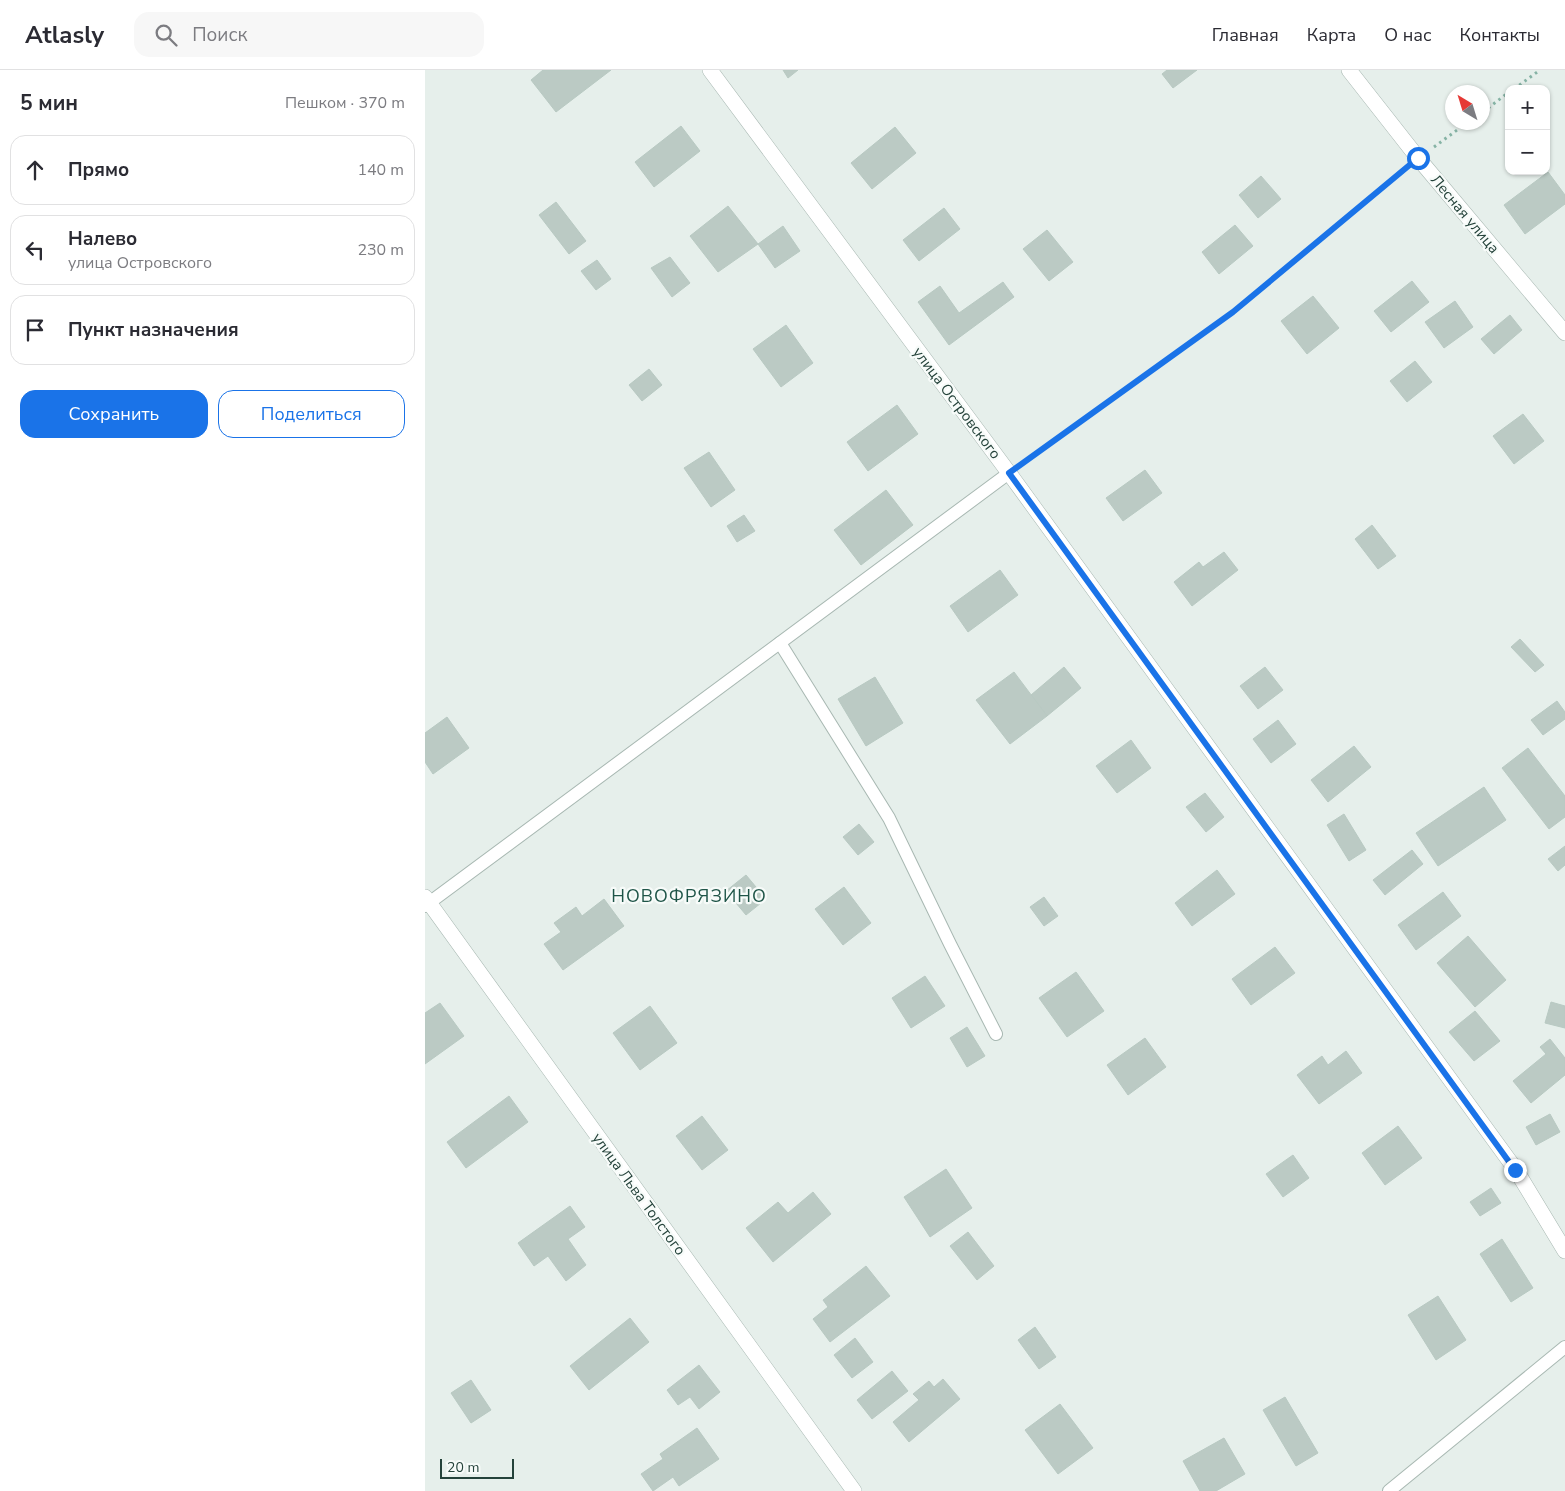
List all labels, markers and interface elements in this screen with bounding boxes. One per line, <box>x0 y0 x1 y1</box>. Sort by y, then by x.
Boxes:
search box <box>134 12 484 57</box>
text: Atlasly <box>25 19 104 51</box>
icon: search <box>152 21 180 49</box>
text: Поиск <box>192 22 247 48</box>
text: Главная <box>1212 23 1279 47</box>
text: Карта <box>1307 23 1356 47</box>
text: О нас <box>1384 23 1432 47</box>
text: Контакты <box>1460 23 1540 47</box>
north arrow <box>1445 85 1490 130</box>
map controls <box>1505 85 1550 175</box>
button: + <box>1505 85 1550 130</box>
text: 5 мин <box>20 89 78 117</box>
text: Пешком · 370 m <box>285 92 405 114</box>
button: − <box>1505 130 1550 175</box>
route start <box>1407 147 1430 170</box>
icon: ahead <box>21 156 49 184</box>
text: Прямо <box>68 157 129 183</box>
text: 140 m <box>357 159 404 181</box>
street label: Лесная улица <box>1426 170 1504 258</box>
text: Налево <box>68 226 137 252</box>
icon: left <box>21 236 49 264</box>
text: 230 m <box>357 239 404 261</box>
text: улица Островского <box>68 252 212 274</box>
icon: arrive <box>21 316 49 344</box>
text: Пункт назначения <box>68 317 239 343</box>
street label: улица Островского <box>908 343 1006 463</box>
button: Сохранить <box>20 390 208 438</box>
button: Поделиться <box>218 390 405 438</box>
district label: НОВОФРЯЗИНО <box>611 884 767 908</box>
street label: улица Льва Толстого <box>588 1129 690 1259</box>
route end <box>1504 1159 1527 1182</box>
scale bar <box>440 1456 514 1479</box>
text: 20 m <box>447 1458 479 1477</box>

